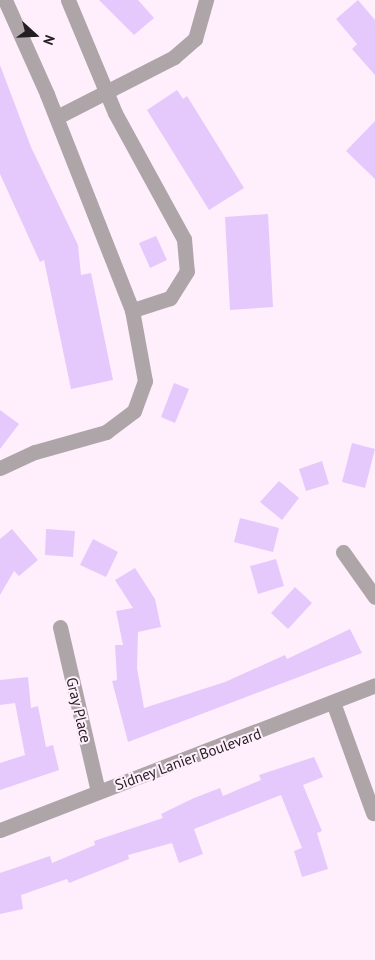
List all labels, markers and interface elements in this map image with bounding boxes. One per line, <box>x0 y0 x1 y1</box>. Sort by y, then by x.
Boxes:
north arrow <box>10 10 60 60</box>
text: N <box>39 33 59 48</box>
street label: Gray Place <box>63 675 95 745</box>
street label: Sidney Lanier Boulevard <box>112 724 264 794</box>

